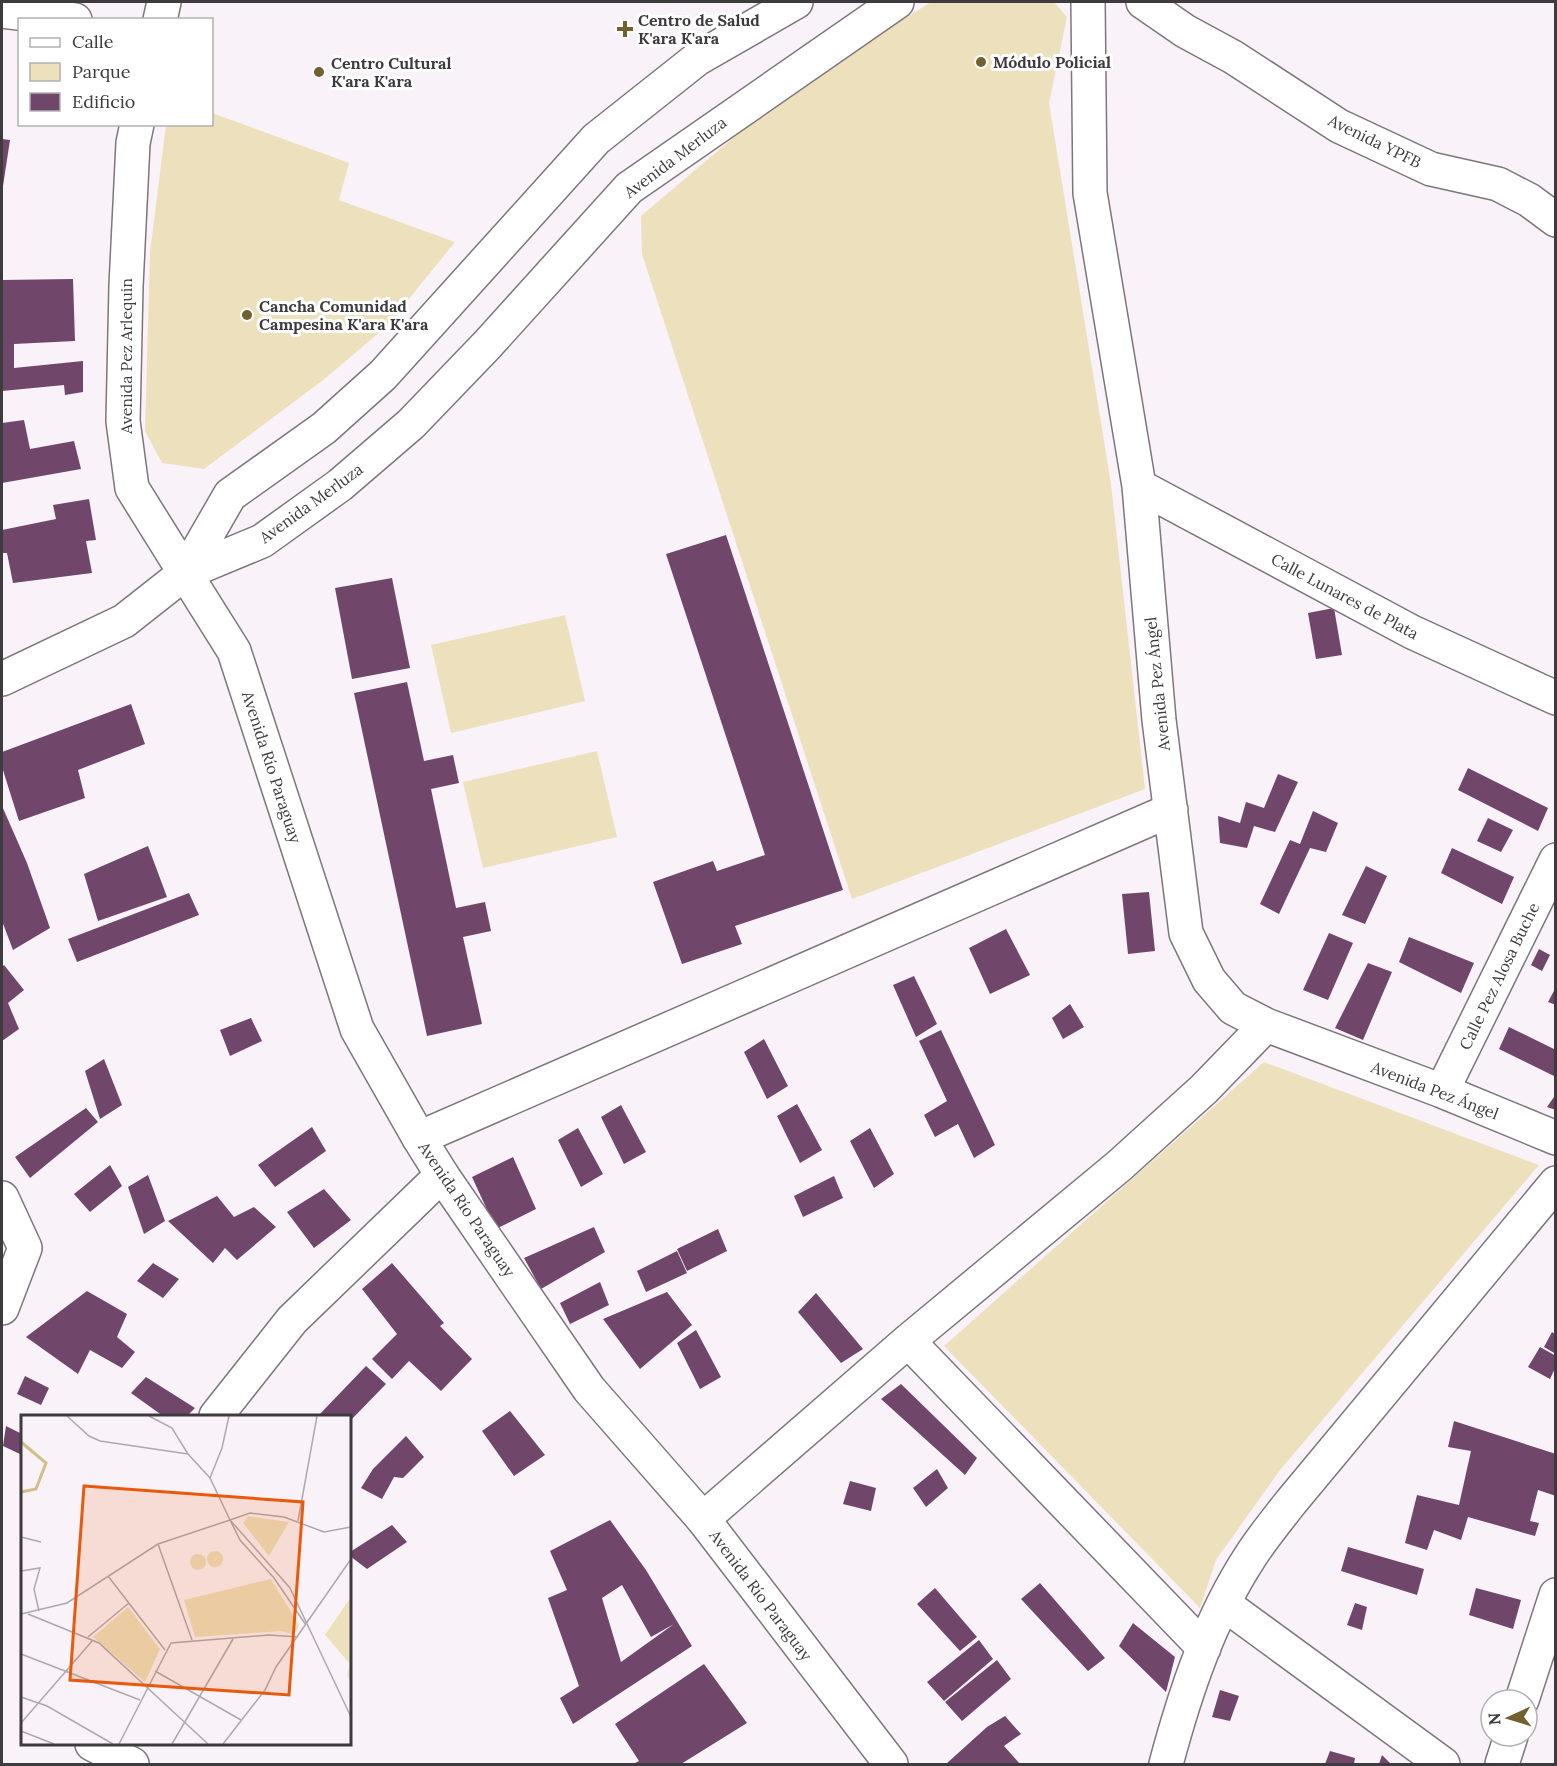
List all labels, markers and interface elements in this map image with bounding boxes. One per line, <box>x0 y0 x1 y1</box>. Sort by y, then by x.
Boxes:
place label: Centro de Salud K'ara K'ara <box>638 10 760 48</box>
legend <box>18 18 213 126</box>
marker: Centro de Salud K'ara K'ara <box>616 20 634 38</box>
text: Calle <box>72 30 114 53</box>
place label: Módulo Policial <box>993 52 1111 72</box>
place label: Centro Cultural K'ara K'ara <box>331 53 451 91</box>
marker: Módulo Policial <box>974 55 988 69</box>
text: Parque <box>72 60 131 83</box>
marker: Centro Cultural K'ara K'ara <box>312 65 326 79</box>
text: Edificio <box>72 90 135 113</box>
street label: Avenida YPFB <box>1324 109 1425 172</box>
street label: Avenida Merluza <box>619 112 730 203</box>
street label: Avenida Pez Arlequin <box>116 278 136 435</box>
place label: Cancha Comunidad Campesina K'ara K'ara <box>259 296 429 334</box>
marker: Cancha Comunidad Campesina K'ara K'ara <box>240 308 254 322</box>
street label: Avenida Merluza <box>255 459 367 548</box>
street label: Calle Lunares de Plata <box>1268 549 1422 643</box>
street label: Avenida Pez Ángel <box>1140 616 1174 753</box>
street label: Avenida Río Paraguay <box>238 688 306 846</box>
street label: Calle Pez Alosa Buche <box>1455 899 1543 1053</box>
street label: Avenida Pez Ángel <box>1368 1056 1501 1123</box>
street label: Avenida Río Paraguay <box>414 1137 520 1281</box>
inset map <box>21 1415 351 1745</box>
street label: Avenida Río Paraguay <box>705 1525 817 1665</box>
north arrow <box>1479 1688 1539 1748</box>
text: N <box>1484 1712 1504 1726</box>

